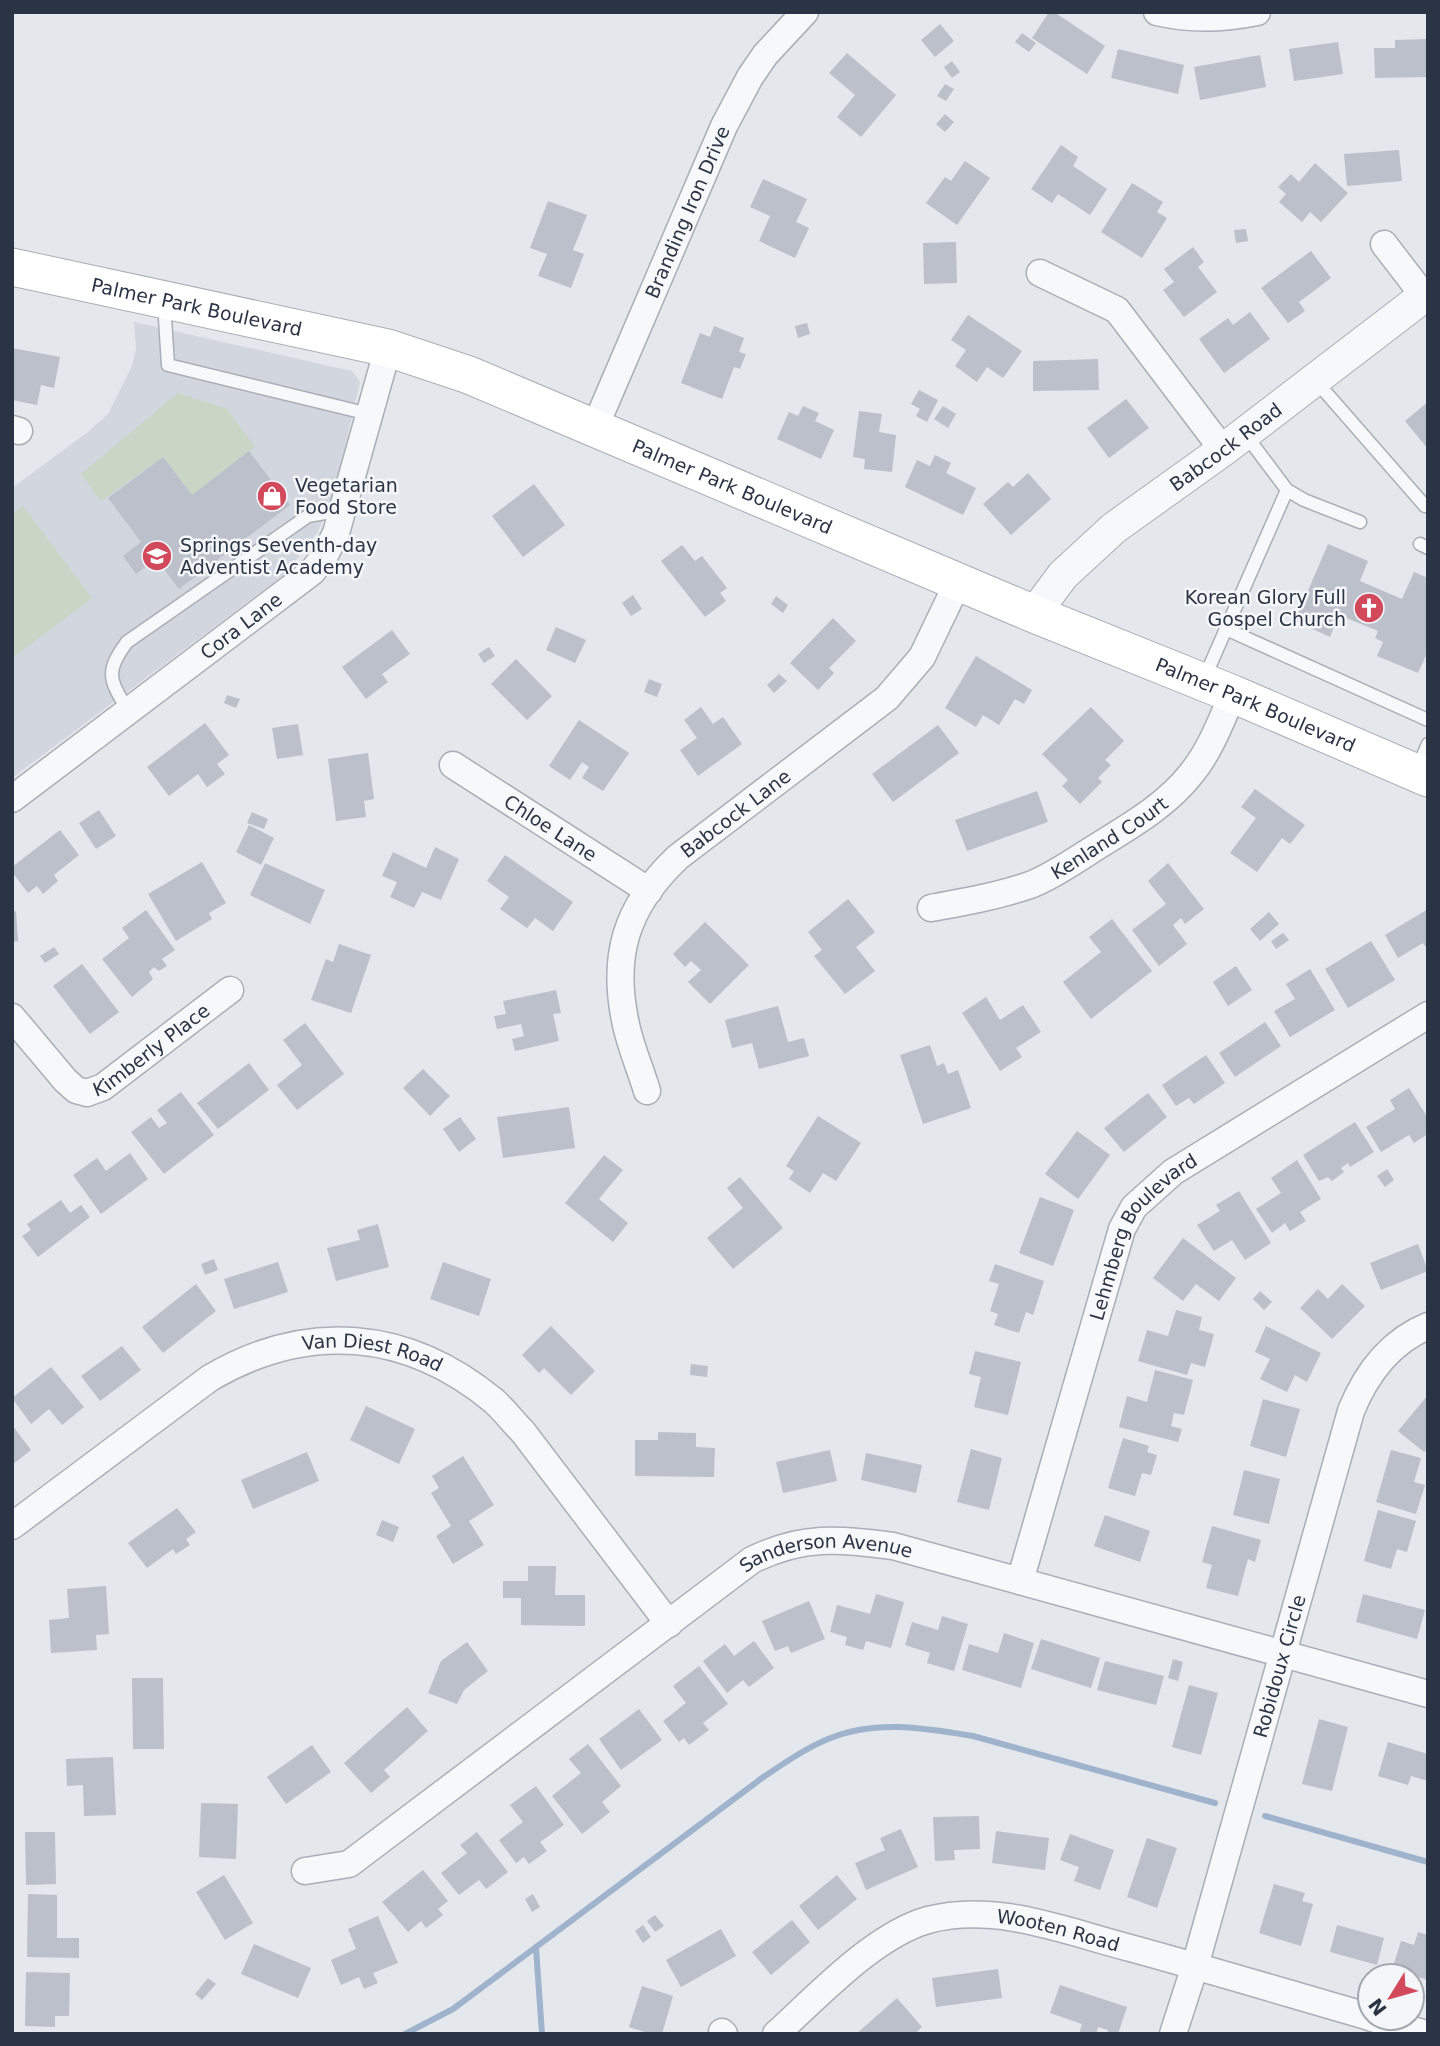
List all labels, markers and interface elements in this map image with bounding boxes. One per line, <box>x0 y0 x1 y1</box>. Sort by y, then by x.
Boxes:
street label: Branding Iron Drive <box>641 122 734 301</box>
street label: Palmer Park Boulevard <box>89 273 304 340</box>
street label: Babcock Road <box>1165 398 1286 496</box>
street label: Palmer Park Boulevard <box>629 434 836 538</box>
place label: Vegetarian Food Store <box>295 474 398 518</box>
shop icon: Vegetarian Food Store <box>255 479 289 513</box>
place label: Springs Seventh-day Adventist Academy <box>180 534 377 578</box>
school or university icon: Springs Seventh-day Adventist Academy <box>140 539 174 573</box>
place label: Korean Glory Full Gospel Church <box>1185 586 1346 630</box>
street label: Cora Lane <box>196 588 286 664</box>
church icon: Korean Glory Full Gospel Church <box>1352 591 1386 625</box>
street label: Palmer Park Boulevard <box>1152 653 1359 757</box>
street label: Babcock Lane <box>676 765 795 862</box>
street label: Chloe Lane <box>500 790 601 866</box>
street label: Kenland Court <box>1047 792 1172 884</box>
street label: Kimberly Place <box>90 999 214 1101</box>
street label: Lehmberg Boulevard <box>1085 1149 1201 1323</box>
street label: Van Diest Road <box>300 1329 446 1376</box>
street label: Sanderson Avenue <box>735 1530 915 1577</box>
street label: Robidoux Circle <box>1249 1592 1310 1740</box>
street label: Wooten Road <box>995 1905 1122 1956</box>
north arrow <box>1356 1962 1426 2032</box>
text: N <box>1364 1994 1391 2020</box>

